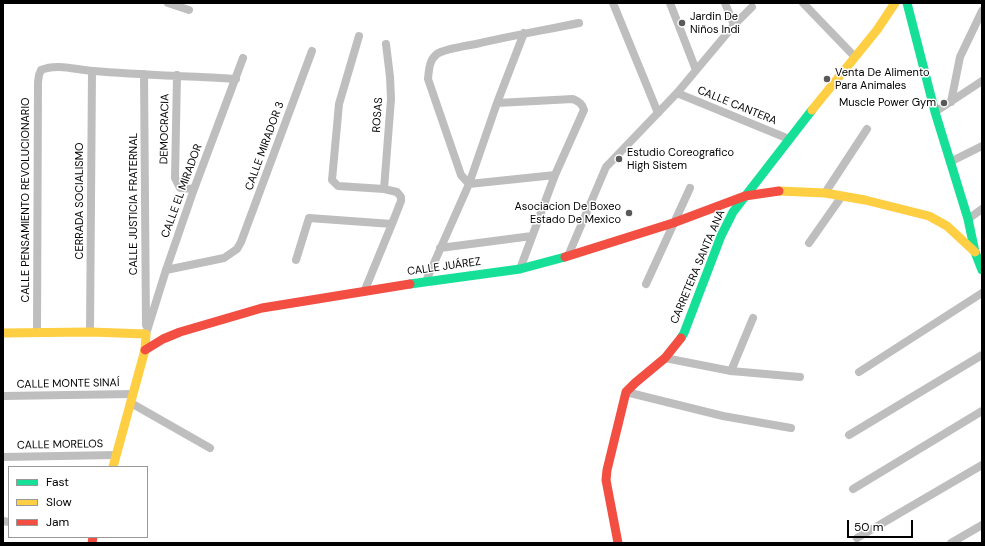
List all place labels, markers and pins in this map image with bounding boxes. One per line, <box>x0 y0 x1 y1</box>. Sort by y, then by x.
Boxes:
place label: Jardin De Niños Indi <box>690 10 740 36</box>
marker: Jardin De Niños Indi <box>677 18 687 28</box>
place label: Venta De Alimento Para Animales <box>835 66 930 92</box>
marker: Venta De Alimento Para Animales <box>822 74 832 84</box>
place label: Muscle Power Gym <box>839 96 936 110</box>
marker: Muscle Power Gym <box>939 98 949 108</box>
place label: Estudio Coreografico High Sistem <box>627 146 734 172</box>
marker: Estudio Coreografico High Sistem <box>614 154 624 164</box>
place label: Asociacion De Boxeo Estado De Mexico <box>514 200 621 226</box>
marker: Asociacion De Boxeo Estado De Mexico <box>624 208 634 218</box>

